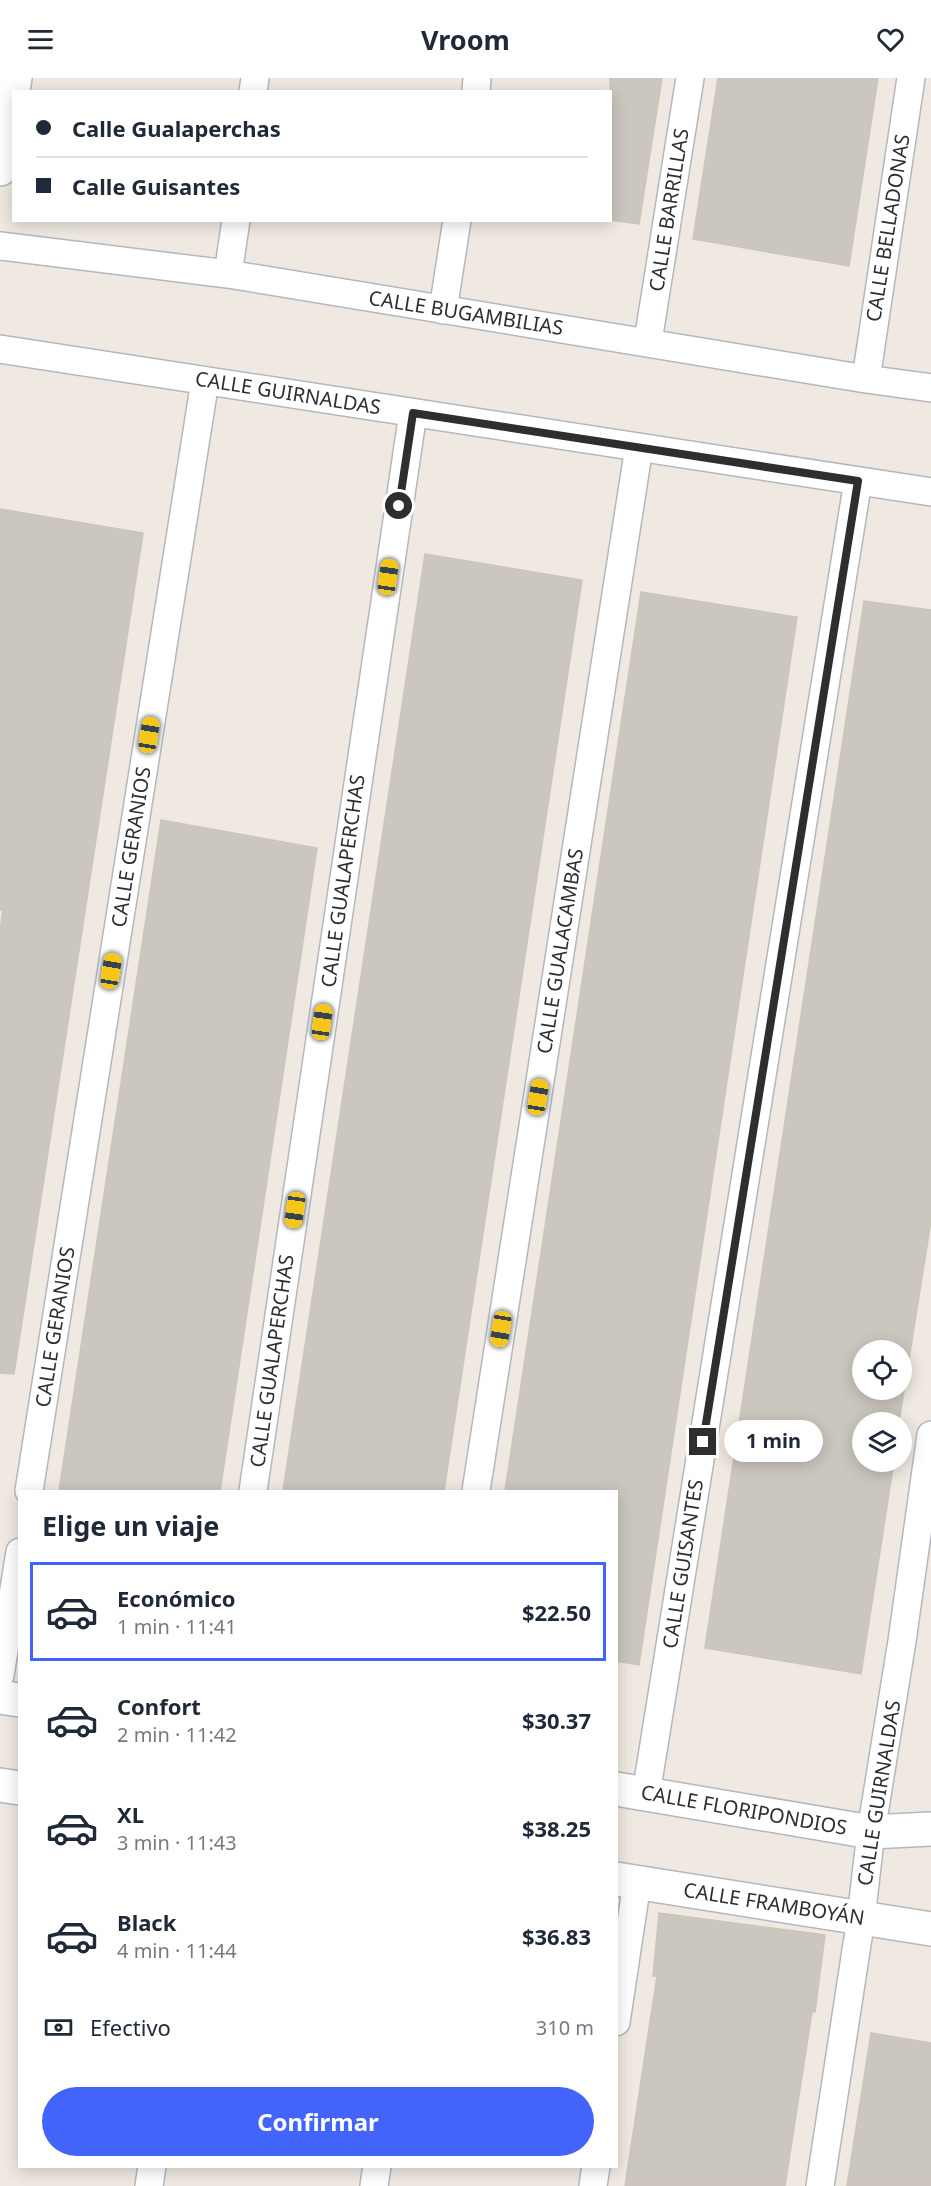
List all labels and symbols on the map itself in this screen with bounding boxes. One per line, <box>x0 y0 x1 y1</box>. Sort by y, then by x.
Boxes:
street label: CALLE BARRILLAS <box>642 126 695 293</box>
street label: CALLE BELLADONAS <box>859 132 916 324</box>
street label: CALLE BUGAMBILIAS <box>367 284 565 341</box>
street label: CALLE GUIRNALDAS <box>193 365 383 421</box>
route start <box>385 492 412 519</box>
car <box>377 558 399 596</box>
car <box>137 716 161 754</box>
street label: CALLE GERANIOS <box>104 765 157 929</box>
street label: CALLE GUALAPERCHAS <box>314 773 371 989</box>
street label: CALLE GUALACAMBAS <box>530 846 589 1056</box>
car <box>99 952 123 990</box>
car <box>311 1003 333 1041</box>
car <box>526 1078 550 1116</box>
car <box>284 1191 306 1229</box>
street label: CALLE GERANIOS <box>28 1245 81 1409</box>
street label: CALLE GUALAPERCHAS <box>243 1253 300 1469</box>
car <box>489 1310 513 1348</box>
callout: 1 min <box>724 1421 823 1463</box>
route end <box>689 1428 716 1455</box>
street label: CALLE GUISANTES <box>656 1477 709 1650</box>
street label: CALLE GUIRNALDAS <box>851 1698 907 1888</box>
street label: CALLE FLORIPONDIOS <box>639 1778 849 1841</box>
street label: CALLE FRAMBOYÁN <box>682 1876 867 1931</box>

